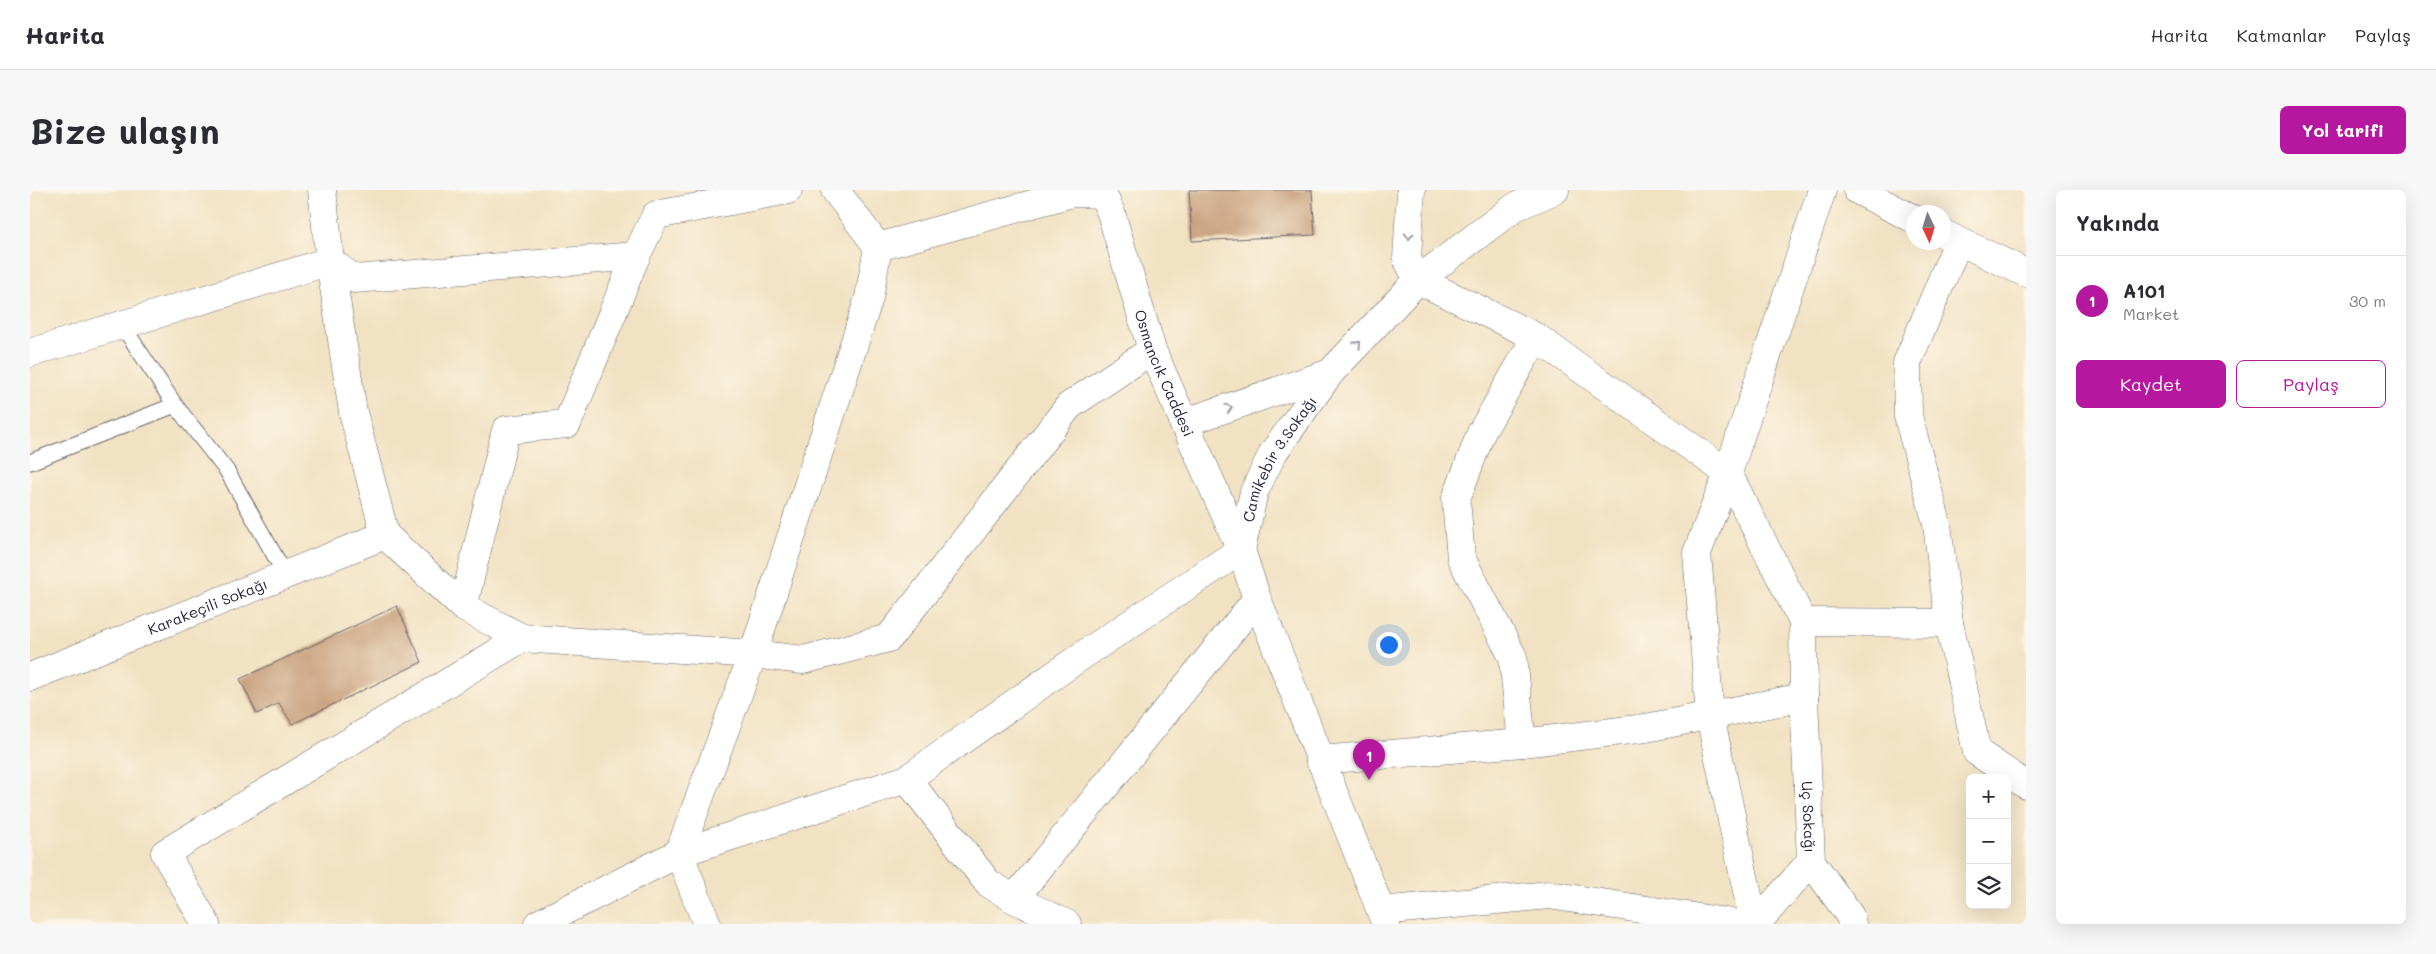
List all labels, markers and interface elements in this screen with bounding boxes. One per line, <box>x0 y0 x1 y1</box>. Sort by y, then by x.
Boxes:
text: Harita <box>25 19 105 50</box>
text: Harita <box>2151 23 2209 47</box>
text: Katmanlar <box>2237 23 2327 47</box>
text: Paylaş <box>2355 23 2411 47</box>
button: Yol tarifi <box>2280 106 2406 154</box>
text: Bize ulaşın <box>30 107 220 153</box>
north arrow <box>1906 205 1951 250</box>
text: Yakında <box>2076 209 2160 236</box>
one-way arrow <box>1403 233 1414 241</box>
text: A101 <box>2123 278 2165 303</box>
text: 1 <box>2088 290 2096 311</box>
text: 30 m <box>2349 290 2386 311</box>
text: Market <box>2123 303 2179 324</box>
street label: Osmancık Caddesi <box>1130 307 1199 440</box>
one-way arrow <box>1352 341 1361 350</box>
button: Kaydet <box>2076 360 2226 408</box>
button: Paylaş <box>2236 360 2386 408</box>
street label: Camikebir 3.Sokağı <box>1238 392 1321 524</box>
one-way arrow <box>1224 403 1233 413</box>
street label: Karakeçili Sokağı <box>145 573 270 639</box>
your location <box>1376 632 1402 658</box>
pin: 1 <box>1353 739 1385 780</box>
map controls <box>1966 774 2011 909</box>
button: + <box>1966 774 2011 819</box>
street label: Uç Sokağı <box>1798 781 1821 853</box>
button: − <box>1966 819 2011 864</box>
button: layers <box>1966 864 2011 909</box>

